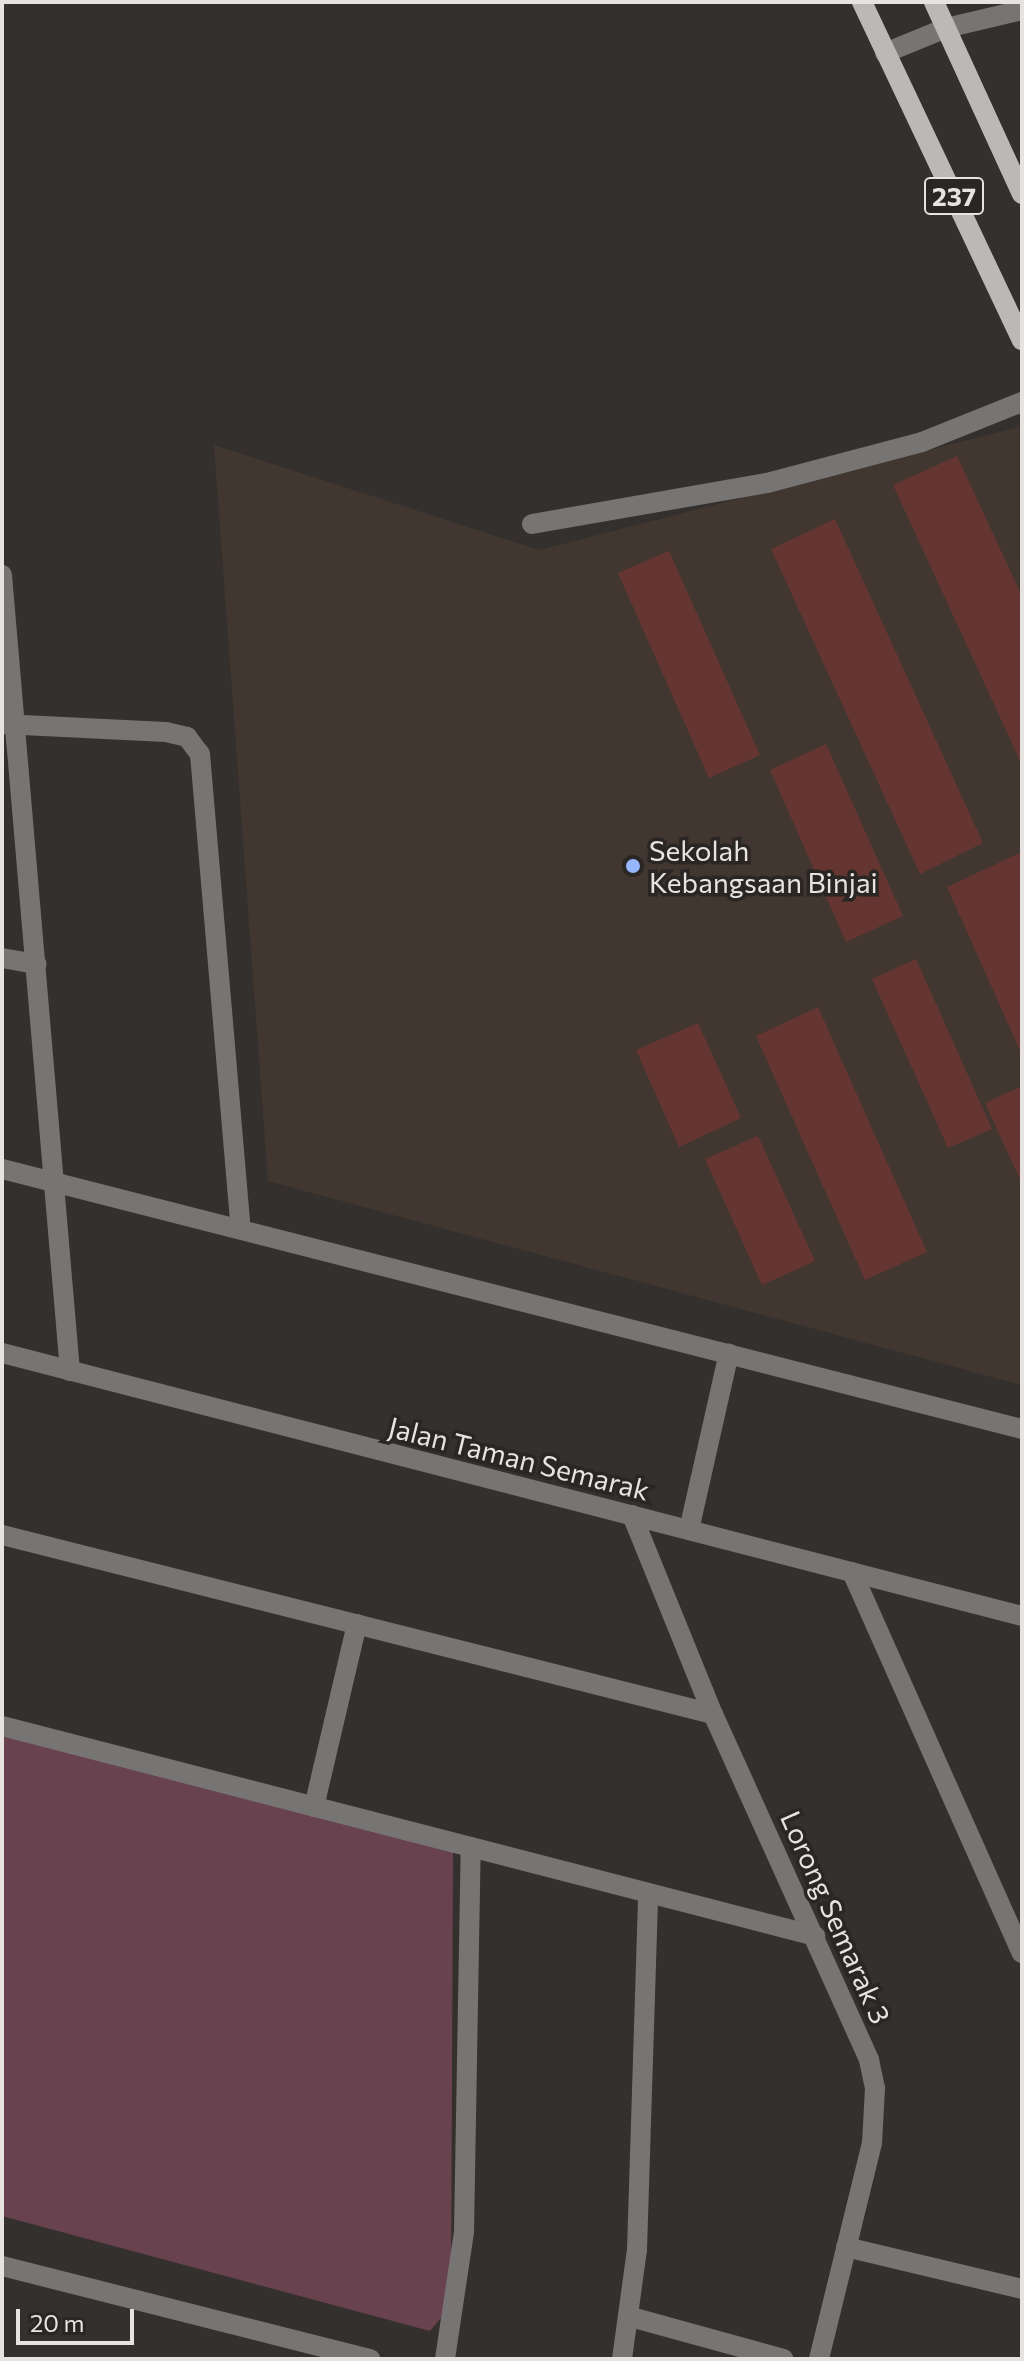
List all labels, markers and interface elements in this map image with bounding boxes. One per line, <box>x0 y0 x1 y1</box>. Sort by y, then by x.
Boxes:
road number: 237 <box>924 174 984 218</box>
place label: Sekolah Kebangsaan Binjai <box>649 833 878 899</box>
marker: Sekolah Kebangsaan Binjai <box>624 857 642 875</box>
street label: Jalan Taman Semarak <box>385 1409 653 1507</box>
street label: Lorong Semarak 3 <box>774 1806 898 2028</box>
scale bar <box>20 2293 138 2343</box>
text: 20 m <box>30 2308 84 2337</box>

